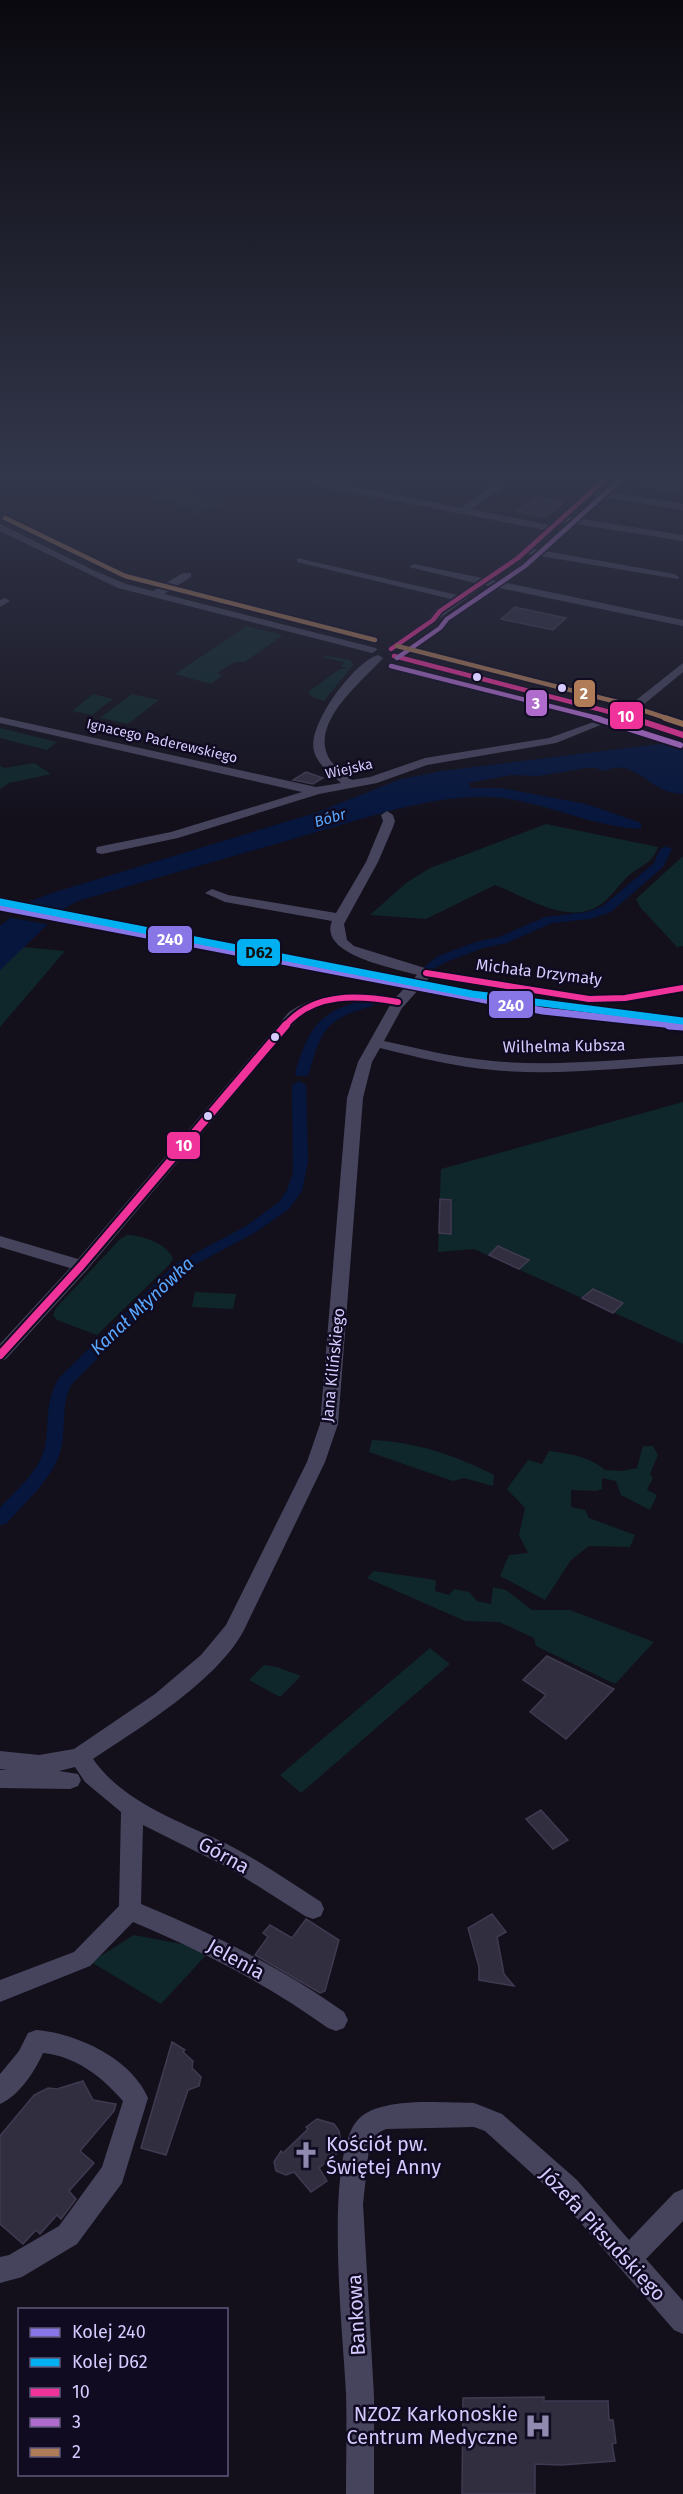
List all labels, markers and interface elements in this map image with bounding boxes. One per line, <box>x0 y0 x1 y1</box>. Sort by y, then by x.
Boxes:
unlabelled marker <box>471 671 483 683</box>
line badge: 2 <box>573 679 596 708</box>
unlabelled marker <box>556 682 568 694</box>
text: 2 <box>580 684 588 703</box>
line badge: 3 <box>525 689 548 717</box>
text: 3 <box>531 694 540 713</box>
line badge: 10 <box>609 701 644 730</box>
text: 10 <box>618 707 634 726</box>
street label: Ignacego Paderewskiego <box>85 715 239 767</box>
street label: Wiejska <box>324 755 374 783</box>
water label: Bóbr <box>312 805 349 831</box>
line badge: 240 <box>147 925 193 954</box>
text: 240 <box>157 930 183 949</box>
line badge: D62 <box>236 938 281 967</box>
text: D62 <box>245 943 273 962</box>
street label: Michała Drzymały <box>475 955 603 989</box>
line badge: 240 <box>488 990 534 1019</box>
text: 240 <box>498 996 524 1015</box>
unlabelled marker <box>269 1031 281 1043</box>
street label: Wilhelma Kubsza <box>502 1035 626 1057</box>
unlabelled marker <box>202 1110 214 1122</box>
line badge: 10 <box>166 1131 201 1160</box>
text: 10 <box>176 1136 192 1155</box>
water label: Kanał Młynówka <box>86 1253 198 1359</box>
street label: Jana Kilińskiego <box>318 1307 348 1423</box>
street label: Górna <box>194 1831 254 1879</box>
street label: Jelenia <box>203 1933 269 1985</box>
place label: Kościół pw. Świętej Anny <box>326 2132 441 2179</box>
church icon: Kościół pw. Świętej Anny <box>291 2140 321 2170</box>
street label: Józefa Piłsudskiego <box>535 2162 671 2306</box>
street label: Bankowa <box>342 2274 370 2356</box>
legend <box>18 2308 228 2476</box>
text: Kolej 240 <box>72 2321 146 2343</box>
text: Kolej D62 <box>72 2351 148 2373</box>
text: 10 <box>72 2381 90 2403</box>
place label: NZOZ Karkonoskie Centrum Medyczne <box>346 2402 518 2449</box>
text: 3 <box>72 2411 81 2433</box>
hospital icon: NZOZ Karkonoskie Centrum Medyczne <box>523 2411 553 2441</box>
text: 2 <box>72 2441 81 2463</box>

